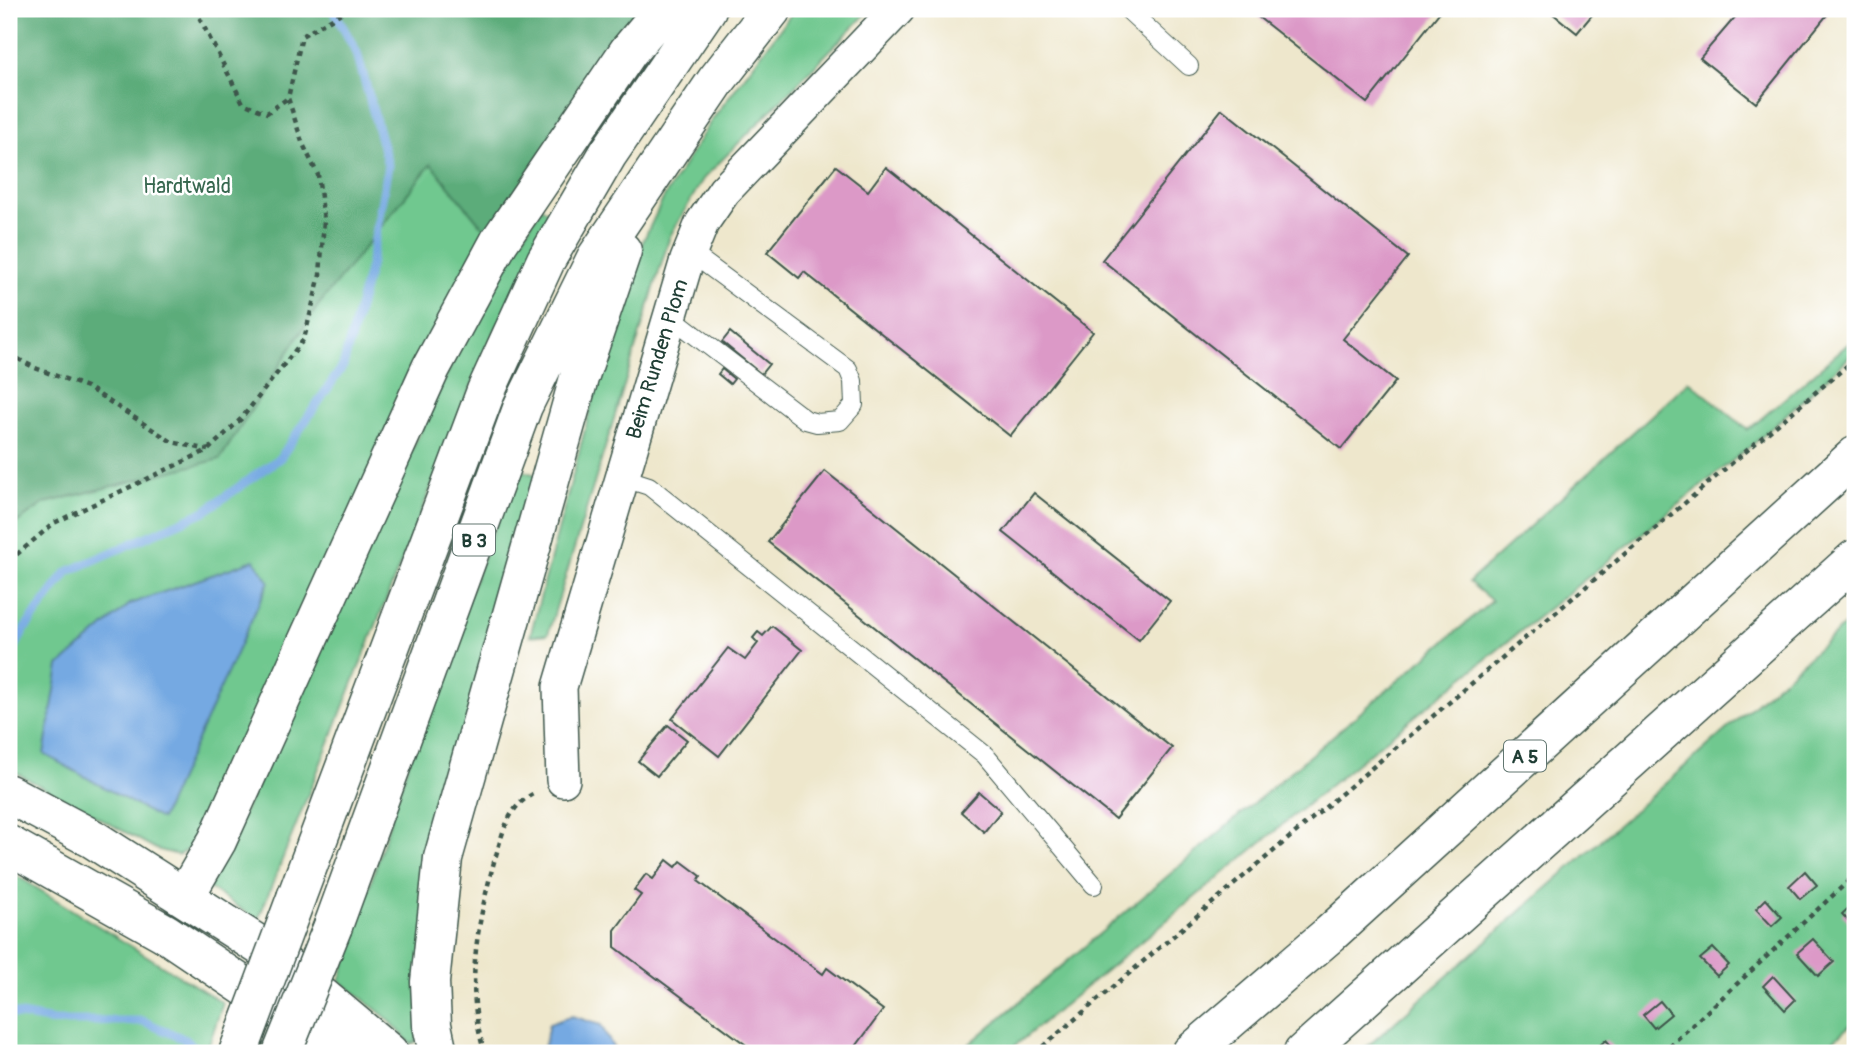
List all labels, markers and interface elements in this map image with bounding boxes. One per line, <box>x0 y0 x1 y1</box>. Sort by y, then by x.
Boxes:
park label: Hardtwald <box>143 173 231 200</box>
street label: Beim Runden Plom <box>620 276 695 442</box>
road number: B 3 <box>453 524 495 555</box>
road number: A 5 <box>1504 740 1546 772</box>

